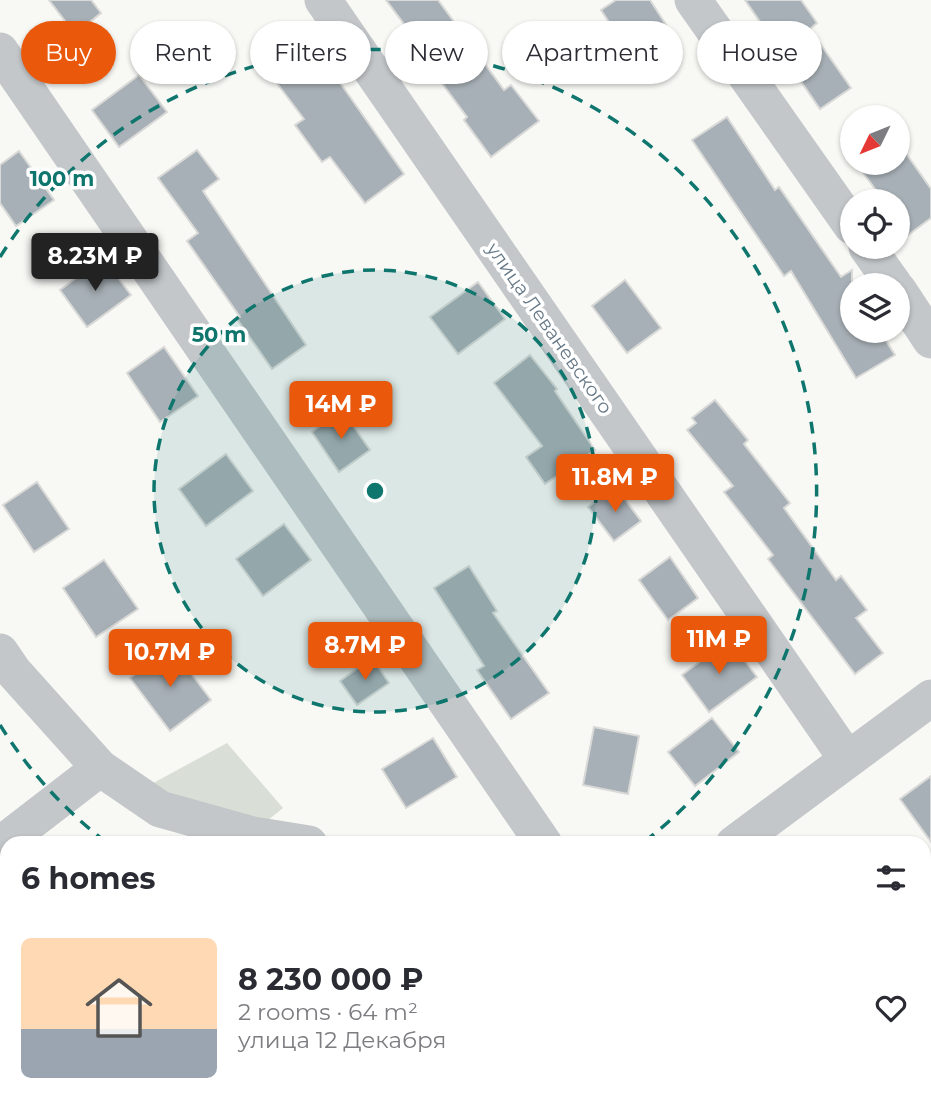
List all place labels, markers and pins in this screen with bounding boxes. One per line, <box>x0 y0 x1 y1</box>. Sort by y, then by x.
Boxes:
pin: 8.23M ₽ <box>30 233 160 293</box>
pin: 14M ₽ <box>292 382 390 441</box>
pin: 11.8M ₽ <box>550 454 680 514</box>
centre of rings <box>363 479 387 503</box>
pin: 11M ₽ <box>670 616 768 676</box>
pin: 8.7M ₽ <box>308 622 422 682</box>
pin: 10.7M ₽ <box>105 630 235 689</box>

